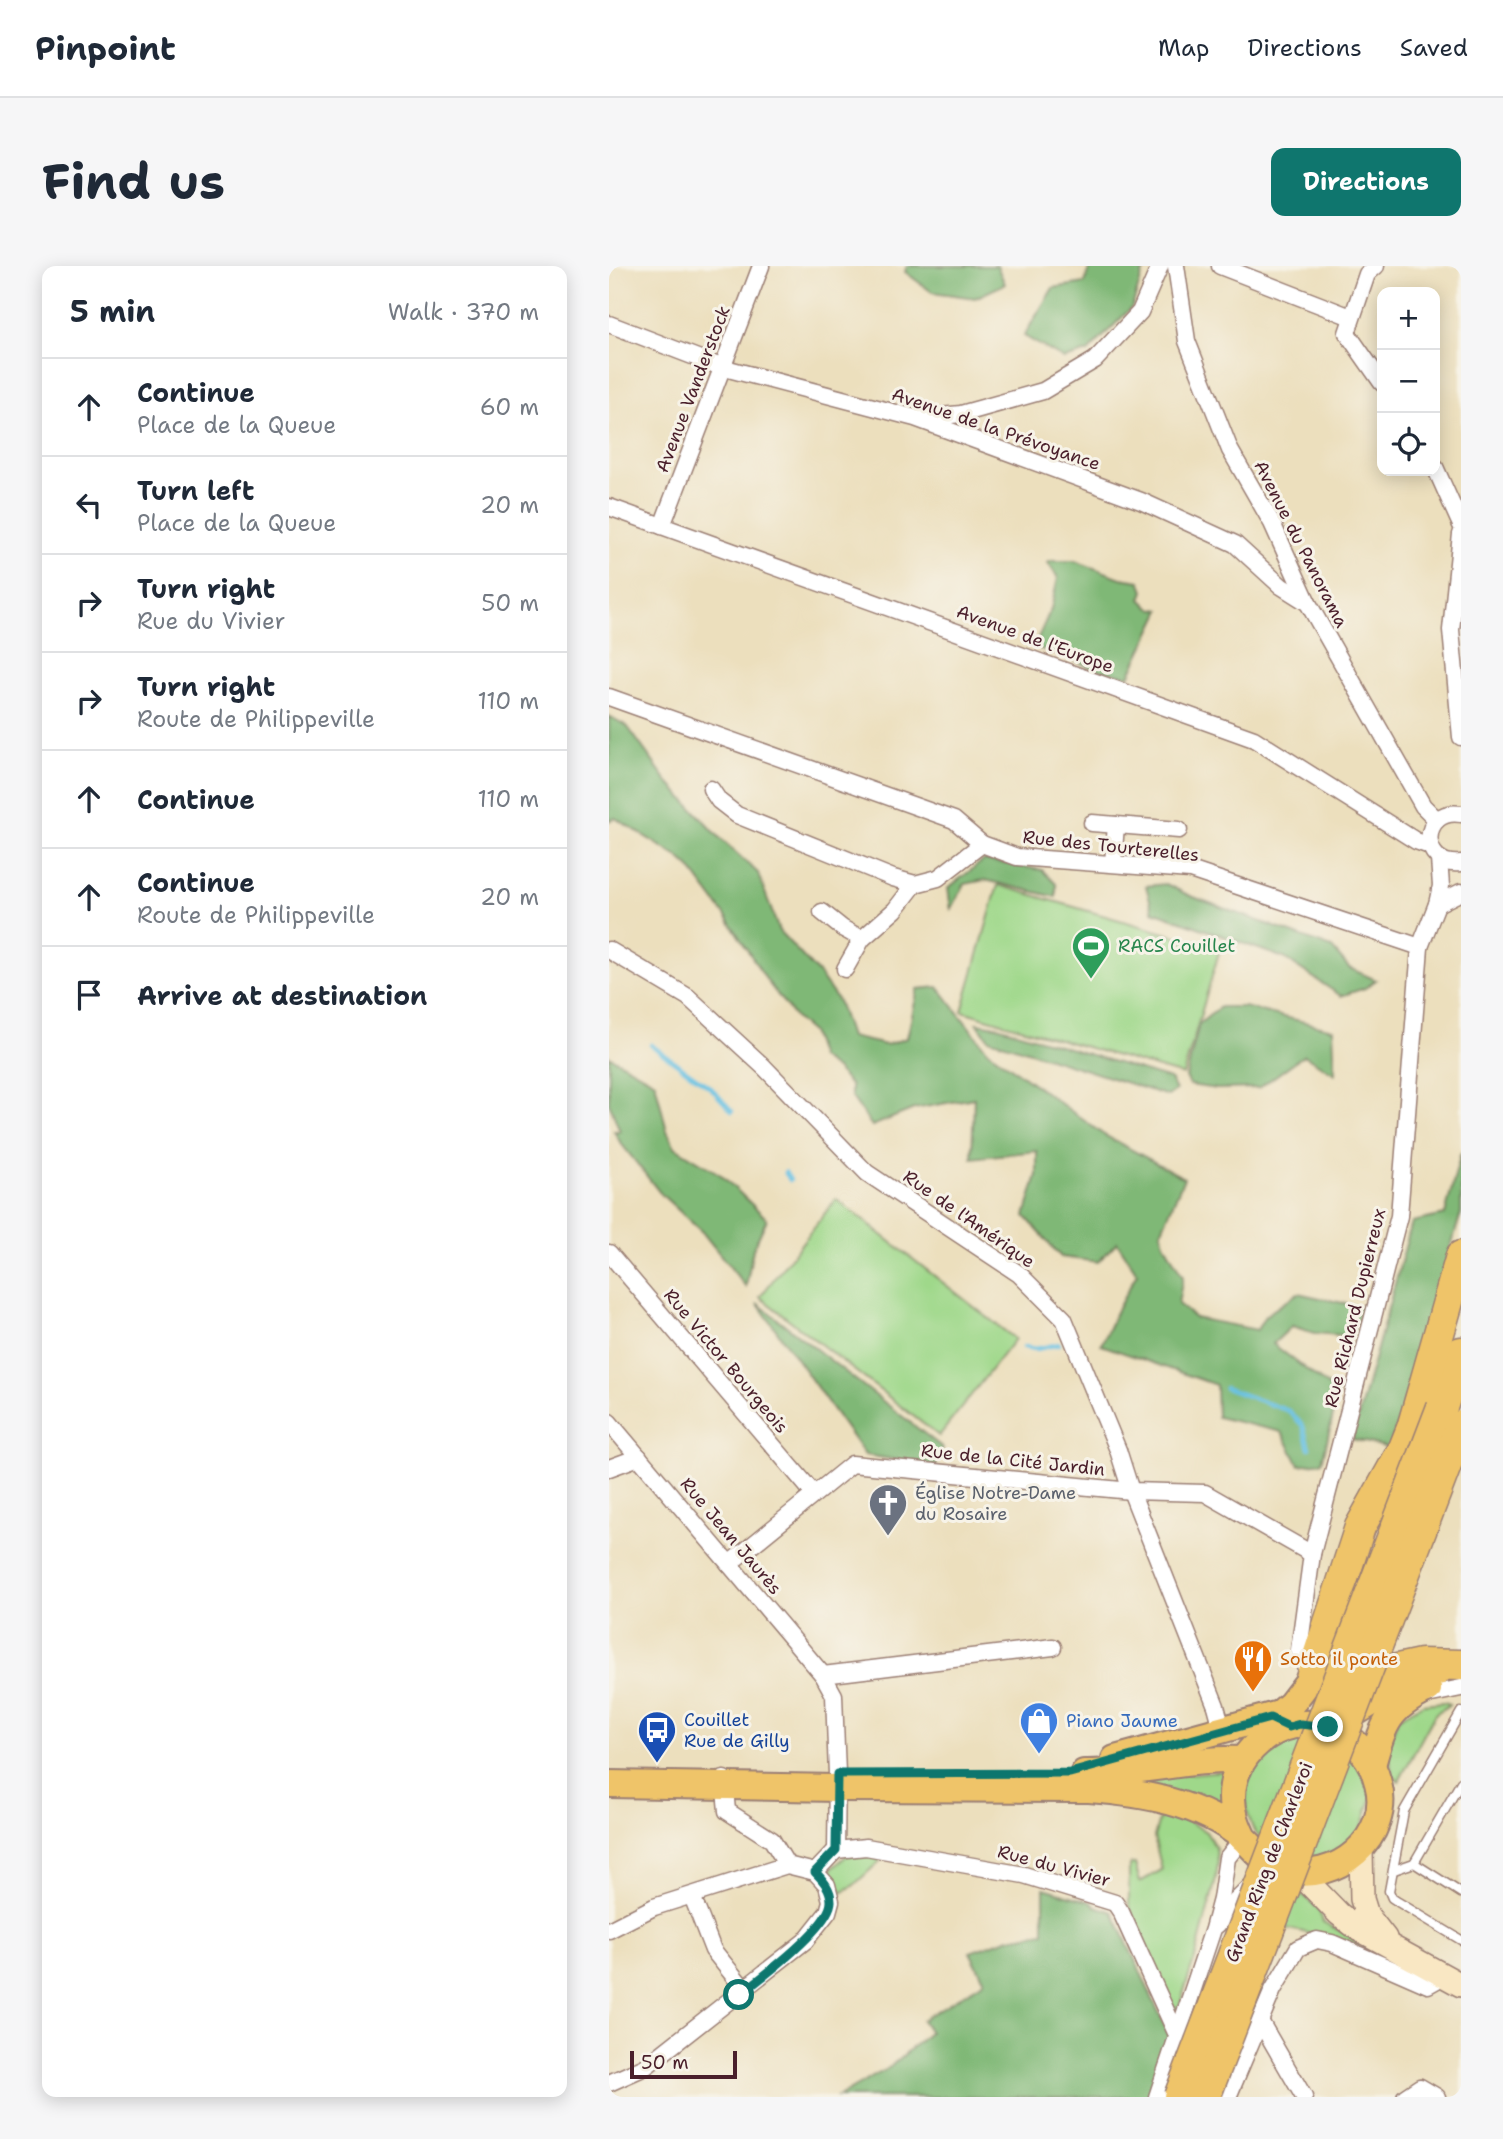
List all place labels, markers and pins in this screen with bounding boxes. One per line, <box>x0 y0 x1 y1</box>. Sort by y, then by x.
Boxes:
sports icon: RACS Couillet <box>1070 925 1112 980</box>
place label: RACS Couillet <box>1118 934 1235 958</box>
place label: Église Notre-Dame du Rosaire <box>915 1481 1076 1526</box>
church icon: Église Notre-Dame du Rosaire <box>867 1482 909 1537</box>
restaurant icon: Sotto il ponte <box>1232 1638 1274 1693</box>
place label: Sotto il ponte <box>1280 1647 1398 1671</box>
shop icon: Piano Jaume <box>1018 1700 1060 1755</box>
place label: Couillet Rue de Gilly <box>684 1708 790 1753</box>
bus stop icon: Couillet Rue de Gilly <box>636 1709 678 1764</box>
place label: Piano Jaume <box>1066 1709 1178 1733</box>

